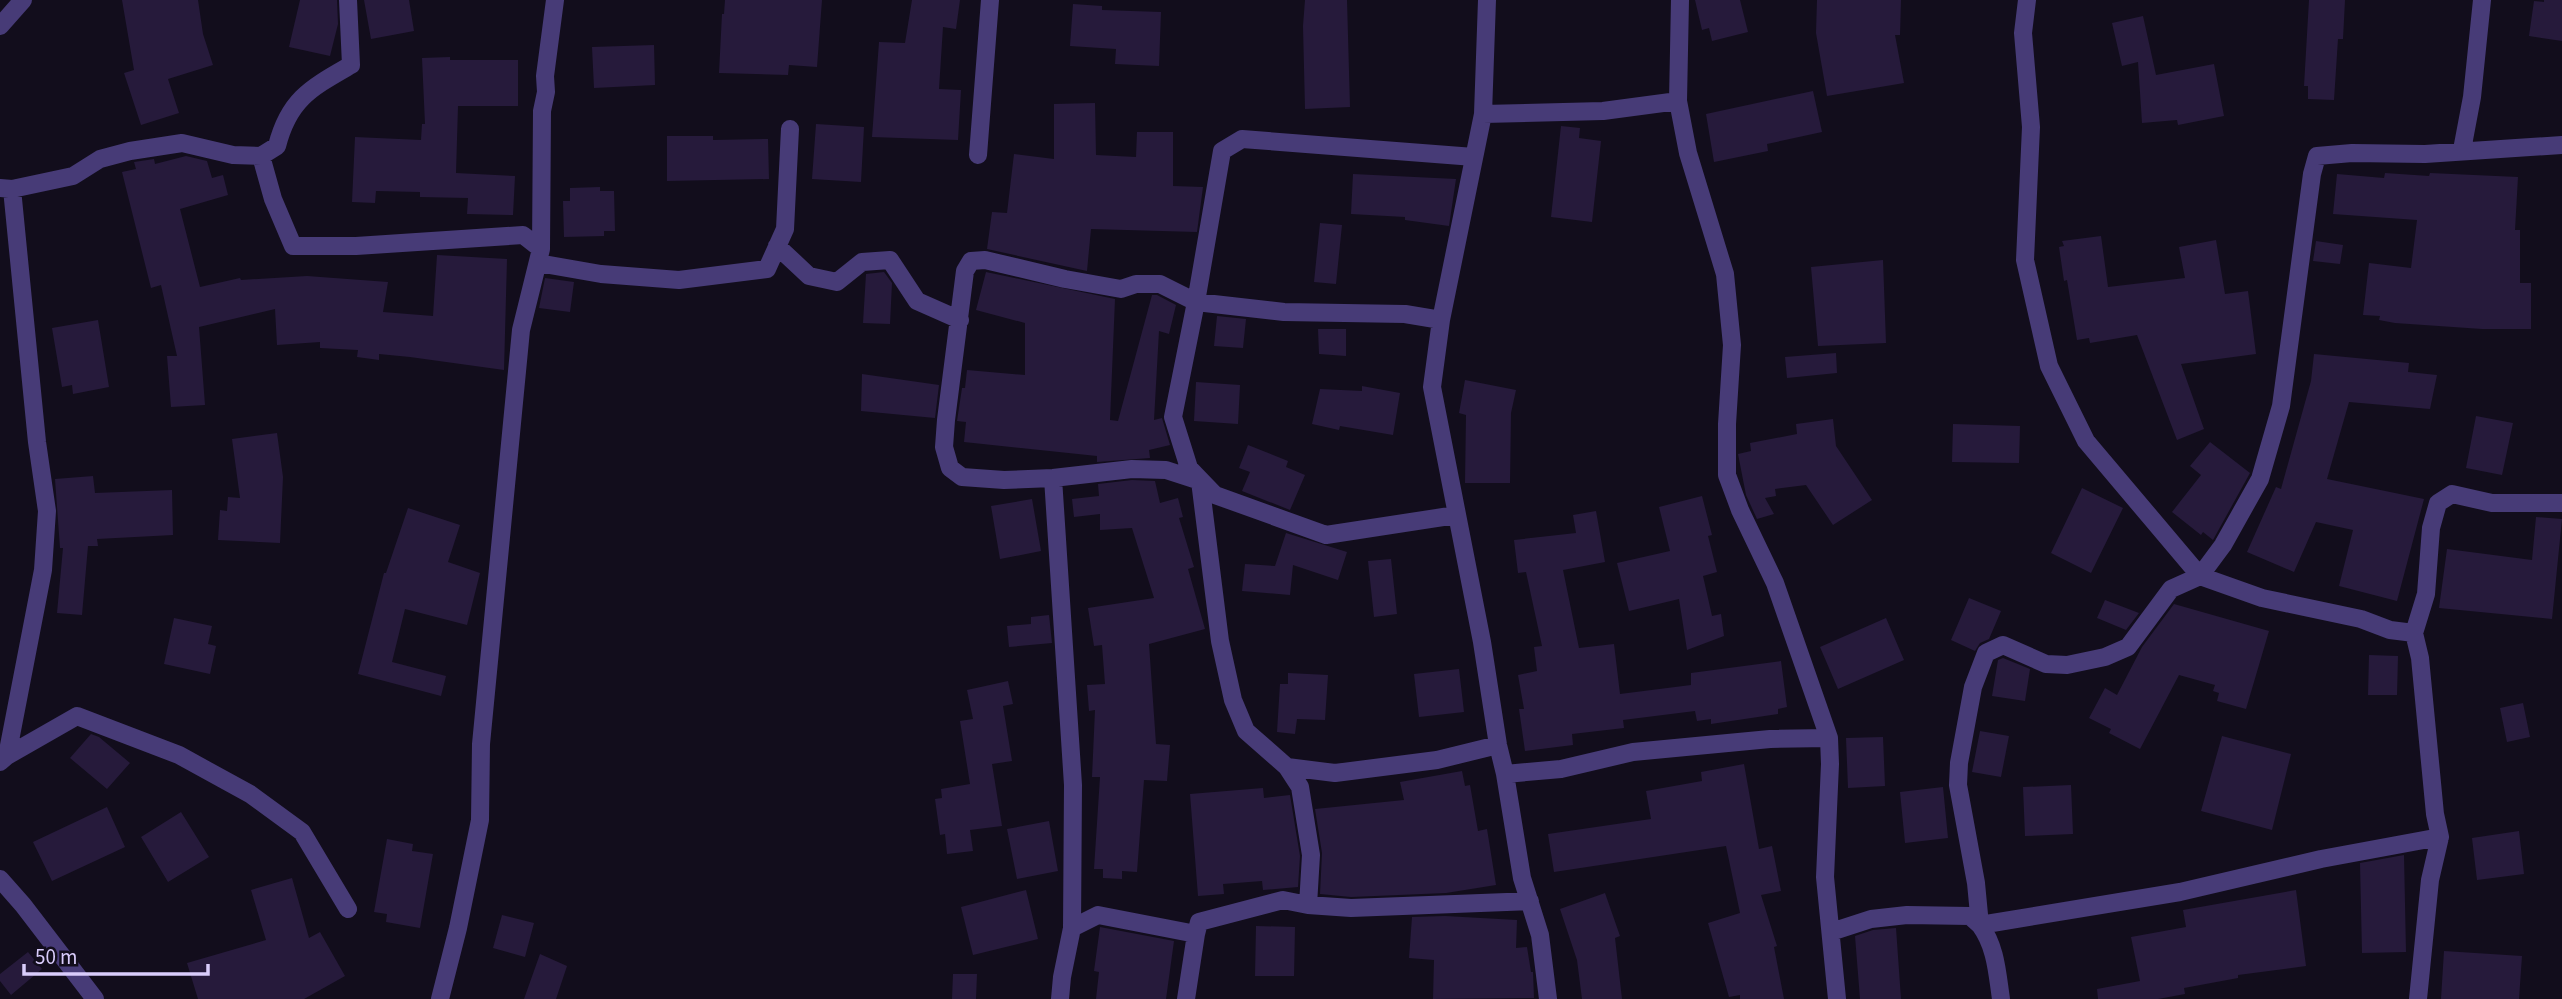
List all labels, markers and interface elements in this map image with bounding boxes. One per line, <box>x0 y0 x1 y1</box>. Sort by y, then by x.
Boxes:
scale bar <box>24 932 208 976</box>
text: 50 m <box>35 942 77 972</box>

